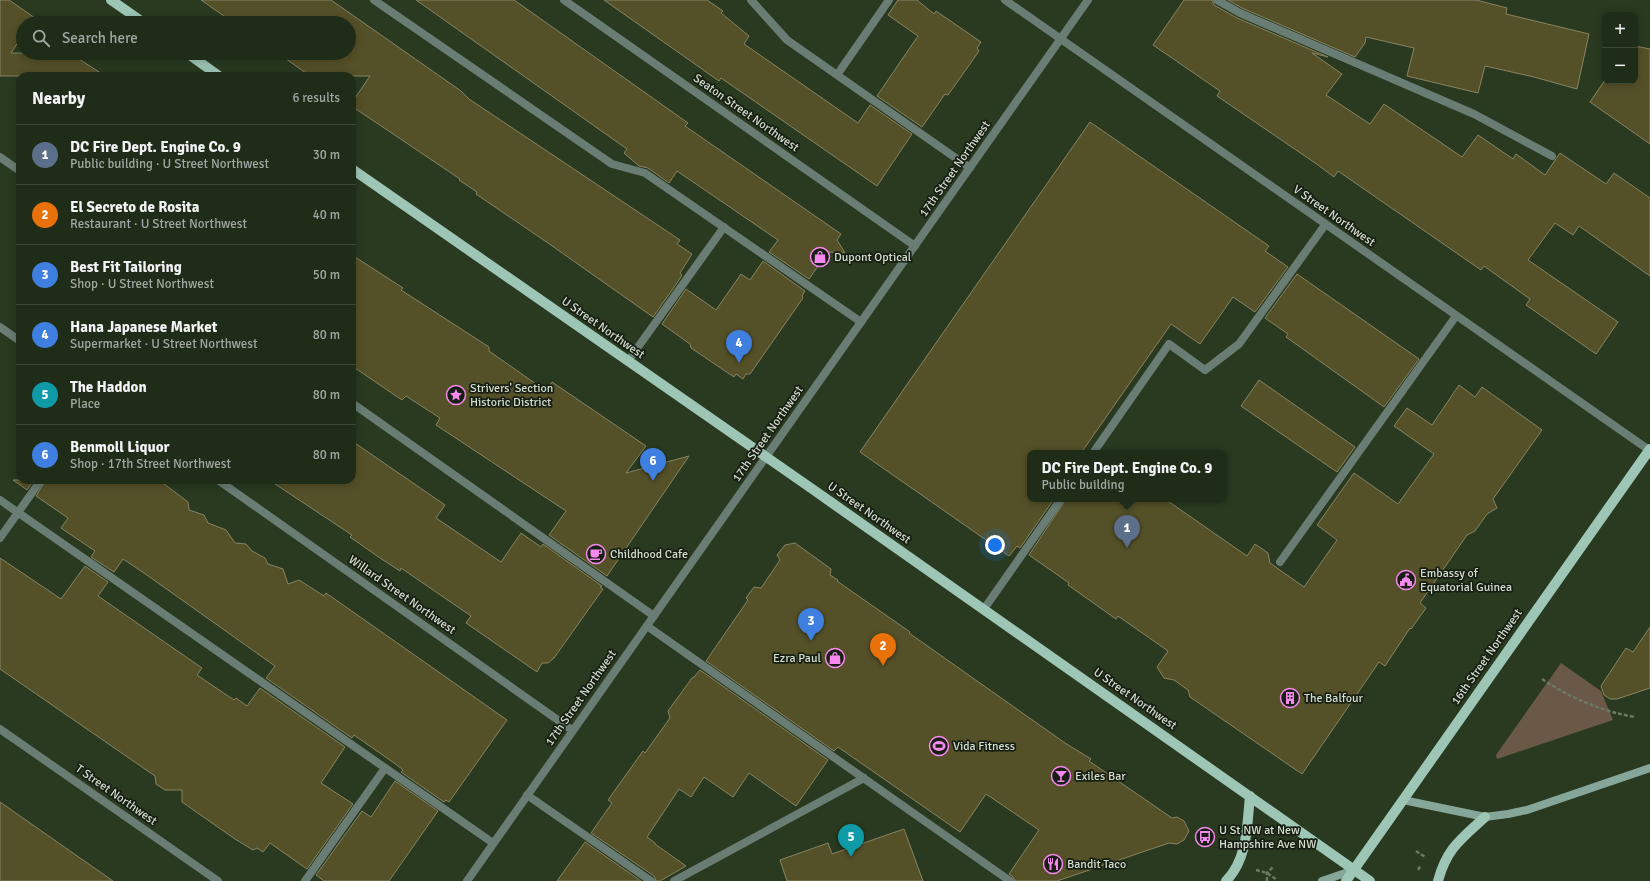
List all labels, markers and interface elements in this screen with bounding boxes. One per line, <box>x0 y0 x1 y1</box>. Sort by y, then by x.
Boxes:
map controls <box>1602 12 1638 84</box>
button: + <box>1602 12 1638 48</box>
search box <box>16 16 356 60</box>
icon: search <box>30 27 52 49</box>
text: Search here <box>62 29 138 47</box>
button: − <box>1602 48 1638 84</box>
street label: Seaton Street Northwest <box>690 71 802 155</box>
text: Nearby <box>32 88 85 109</box>
text: 6 results <box>292 90 340 106</box>
street label: 17th Street Northwest <box>916 118 994 220</box>
text: DC Fire Dept. Engine Co. 9 <box>70 138 241 156</box>
text: 1 <box>41 147 49 163</box>
text: 30 m <box>313 147 340 163</box>
text: Public building · U Street Northwest <box>70 156 269 172</box>
street label: V Street Northwest <box>1290 182 1378 250</box>
text: El Secreto de Rosita <box>70 198 199 216</box>
text: 2 <box>41 207 49 223</box>
text: 40 m <box>313 207 340 223</box>
text: Restaurant · U Street Northwest <box>70 216 247 232</box>
shop icon: Dupont Optical <box>809 246 831 268</box>
place label: Dupont Optical <box>834 250 912 265</box>
text: Best Fit Tailoring <box>70 258 182 276</box>
text: 3 <box>41 267 49 283</box>
text: 50 m <box>313 267 340 283</box>
text: Shop · U Street Northwest <box>70 276 214 292</box>
street label: U Street Northwest <box>558 294 648 362</box>
text: Hana Japanese Market <box>70 318 217 336</box>
text: 4 <box>41 327 49 343</box>
text: 80 m <box>313 327 340 343</box>
pin: 4 <box>726 330 752 363</box>
text: Supermarket · U Street Northwest <box>70 336 258 352</box>
text: The Haddon <box>70 378 147 396</box>
place label: Strivers' Section Historic District <box>470 381 553 410</box>
street label: 17th Street Northwest <box>729 383 807 485</box>
place icon: Strivers' Section Historic District <box>445 384 467 406</box>
text: 5 <box>41 387 49 403</box>
text: 80 m <box>313 387 340 403</box>
text: Place <box>70 396 100 412</box>
text: Benmoll Liquor <box>70 438 170 456</box>
text: 6 <box>41 447 49 463</box>
text: 80 m <box>313 447 340 463</box>
pin: 6 <box>640 448 666 481</box>
popup <box>1027 450 1227 502</box>
text: Shop · 17th Street Northwest <box>70 456 231 472</box>
text: DC Fire Dept. Engine Co. 9 <box>1042 459 1212 477</box>
text: Public building <box>1042 477 1125 493</box>
street label: U Street Northwest <box>824 479 914 547</box>
pin: 1 <box>1114 515 1140 548</box>
your location <box>985 535 1005 555</box>
cafe icon: Childhood Cafe <box>585 543 607 565</box>
place label: Childhood Cafe <box>610 547 688 562</box>
street label: Willard Street Northwest <box>346 552 458 638</box>
place label: Embassy of Equatorial Guinea <box>1420 566 1512 595</box>
public building icon: Embassy of Equatorial Guinea <box>1395 569 1417 591</box>
street label: 16th Street Northwest <box>1448 606 1526 708</box>
pin: 3 <box>798 608 824 641</box>
pin: 2 <box>870 633 896 666</box>
street label: 17th Street Northwest <box>542 647 620 749</box>
shop icon: Ezra Paul <box>824 647 846 669</box>
place label: Ezra Paul <box>773 651 821 666</box>
street label: U Street Northwest <box>1090 665 1180 733</box>
building icon: The Balfour <box>1279 687 1301 709</box>
place label: The Balfour <box>1304 691 1364 706</box>
sports icon: Vida Fitness <box>928 735 950 757</box>
place label: Vida Fitness <box>953 739 1015 754</box>
street label: T Street Northwest <box>72 761 160 829</box>
bar icon: Exiles Bar <box>1050 765 1072 787</box>
place label: Exiles Bar <box>1075 769 1126 784</box>
place label: U St NW at New Hampshire Ave NW <box>1219 823 1316 852</box>
pin: 5 <box>838 824 864 857</box>
bus stop icon: U St NW at New Hampshire Ave NW <box>1194 826 1216 848</box>
restaurant icon: Bandit Taco <box>1042 853 1064 875</box>
place label: Bandit Taco <box>1067 857 1126 872</box>

